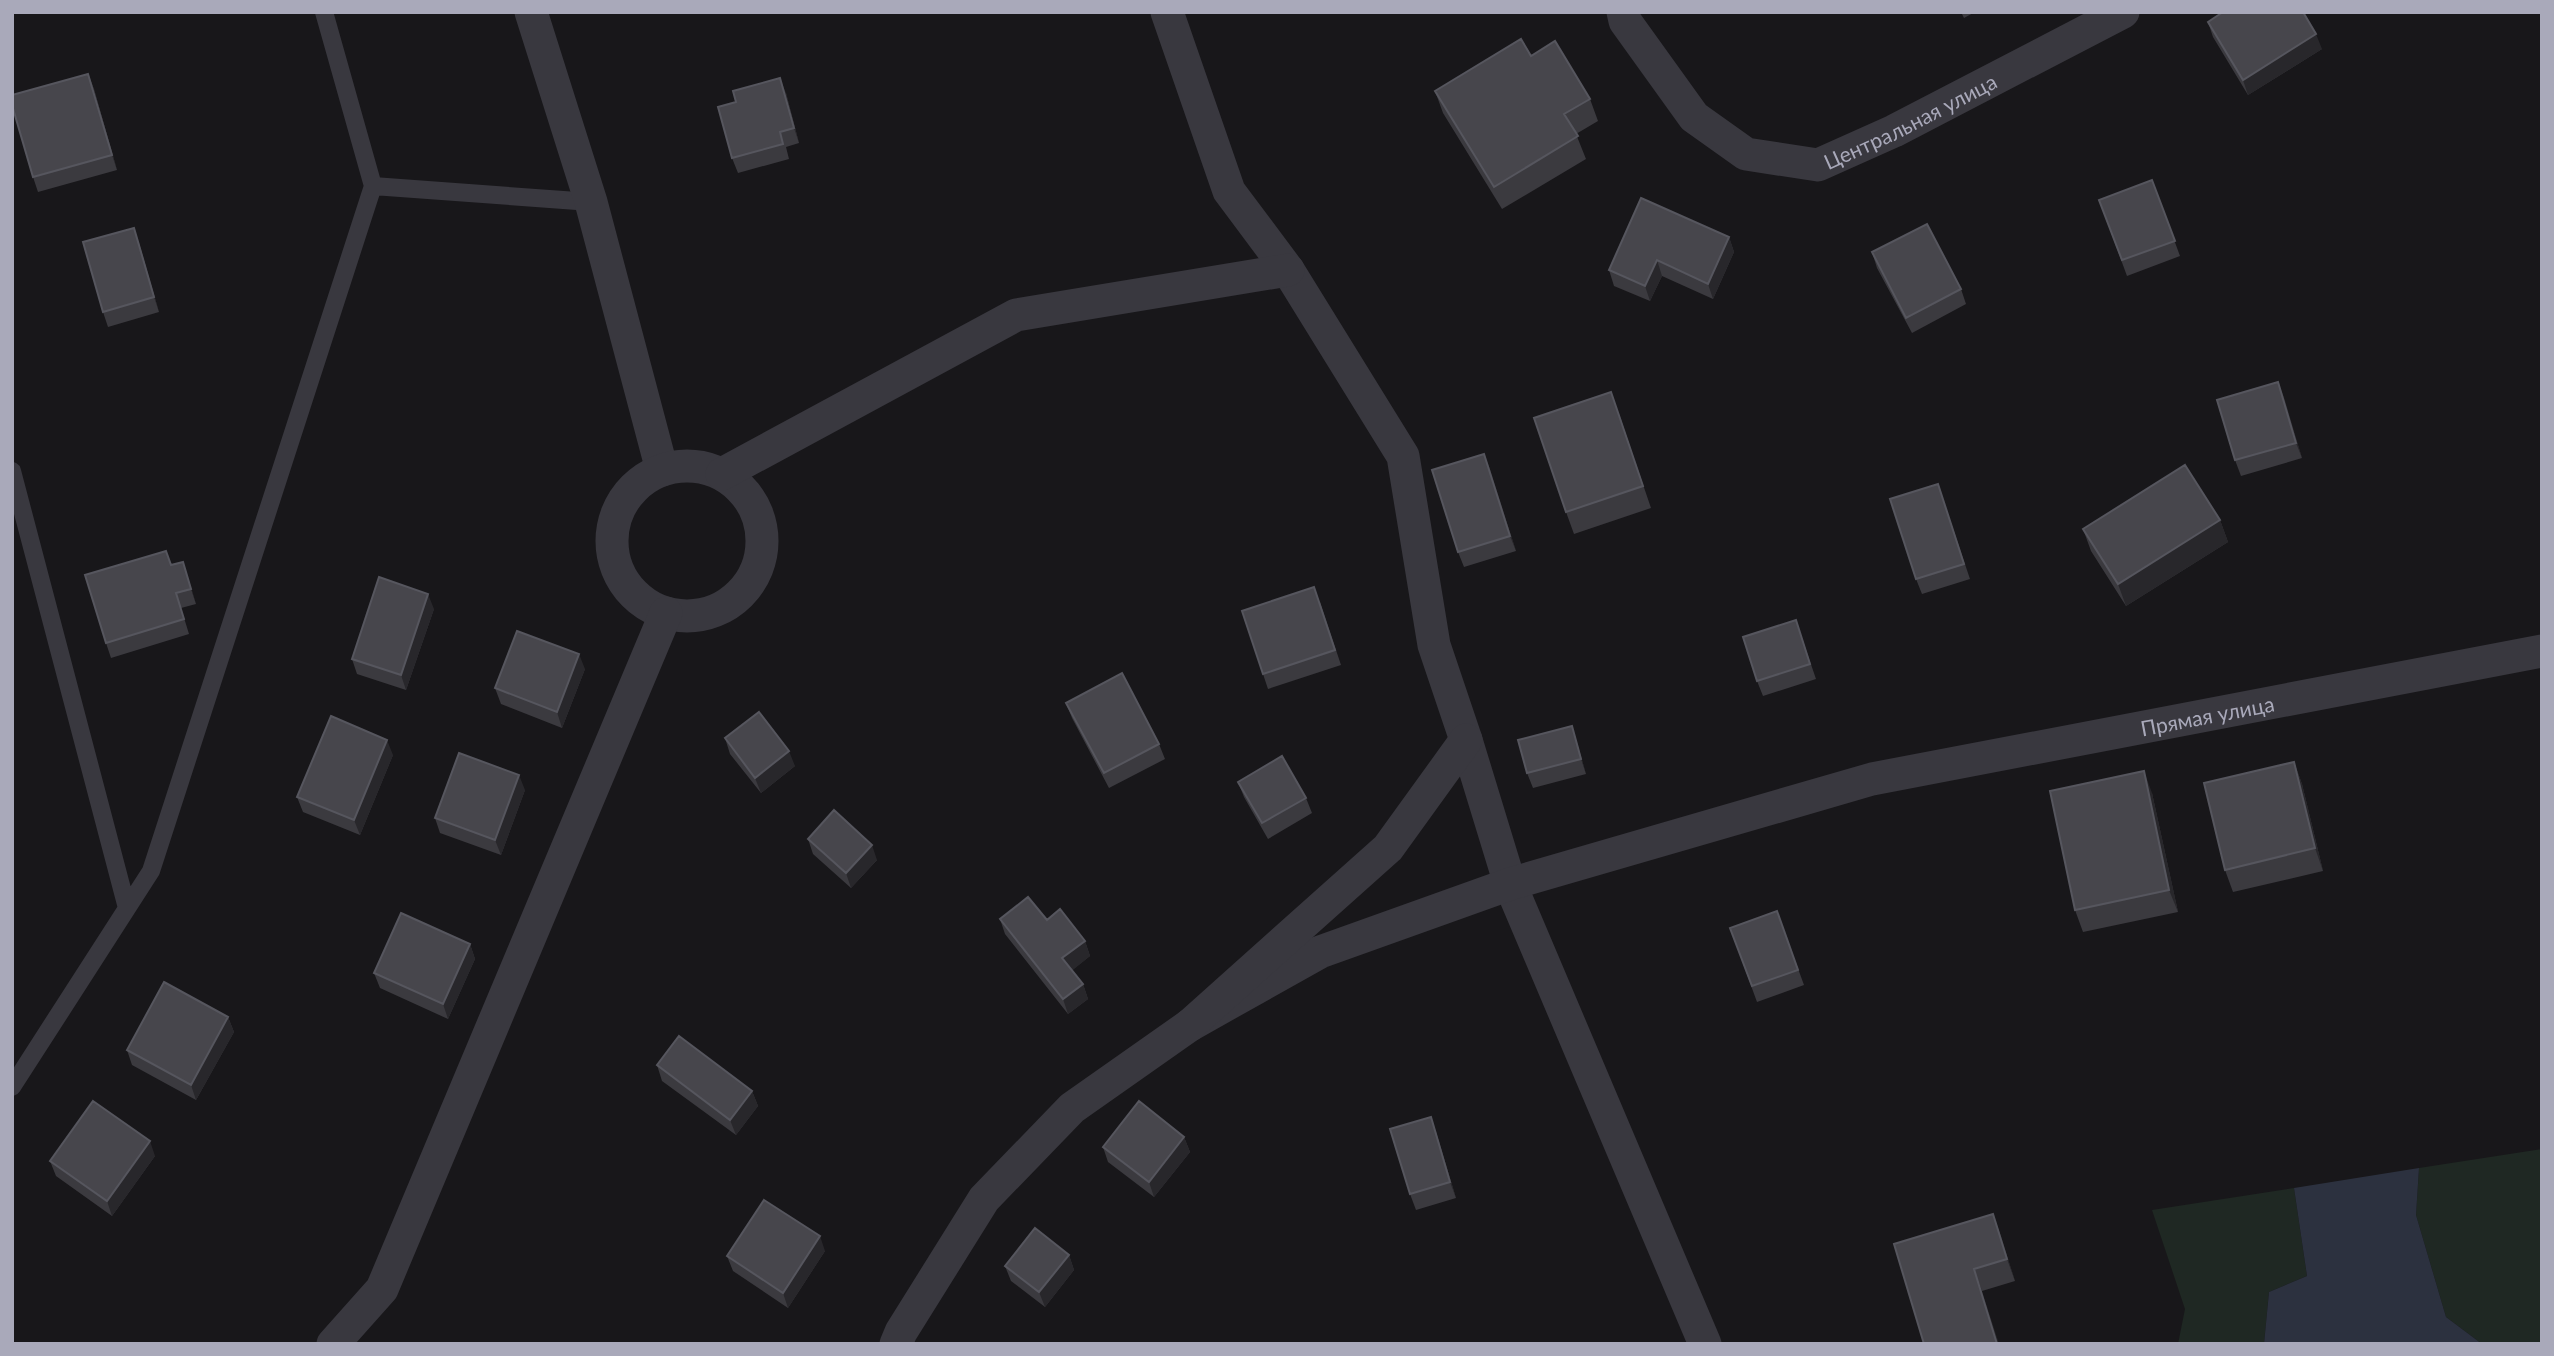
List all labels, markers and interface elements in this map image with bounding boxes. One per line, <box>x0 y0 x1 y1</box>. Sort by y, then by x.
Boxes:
street label: Центральная улица <box>1820 68 2000 173</box>
street label: Прямая улица <box>2138 690 2276 740</box>

